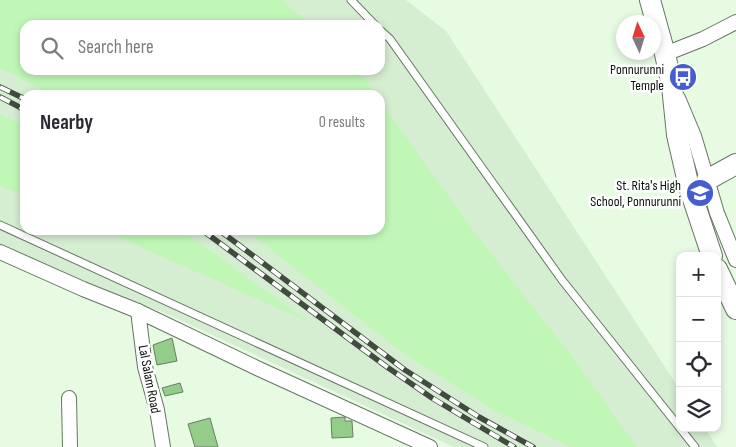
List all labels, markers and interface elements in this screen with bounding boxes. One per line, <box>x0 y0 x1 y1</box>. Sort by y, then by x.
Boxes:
north arrow <box>616 15 661 60</box>
search box <box>20 20 385 75</box>
icon: search <box>38 34 66 62</box>
text: Search here <box>78 36 154 59</box>
place label: Ponnurunni Temple <box>610 61 664 94</box>
bus stop icon: Ponnurunni Temple <box>668 62 698 92</box>
text: Nearby <box>40 110 93 135</box>
text: 0 results <box>319 113 365 132</box>
place label: St. Rita's High School, Ponnurunni <box>590 177 681 210</box>
school or university icon: St. Rita's High School, Ponnurunni <box>685 178 715 208</box>
map controls <box>676 252 721 432</box>
button: + <box>676 252 721 297</box>
button: − <box>676 297 721 342</box>
button: locate <box>676 342 721 387</box>
street label: Lal Salam Road <box>135 343 164 415</box>
button: layers <box>676 387 721 432</box>

